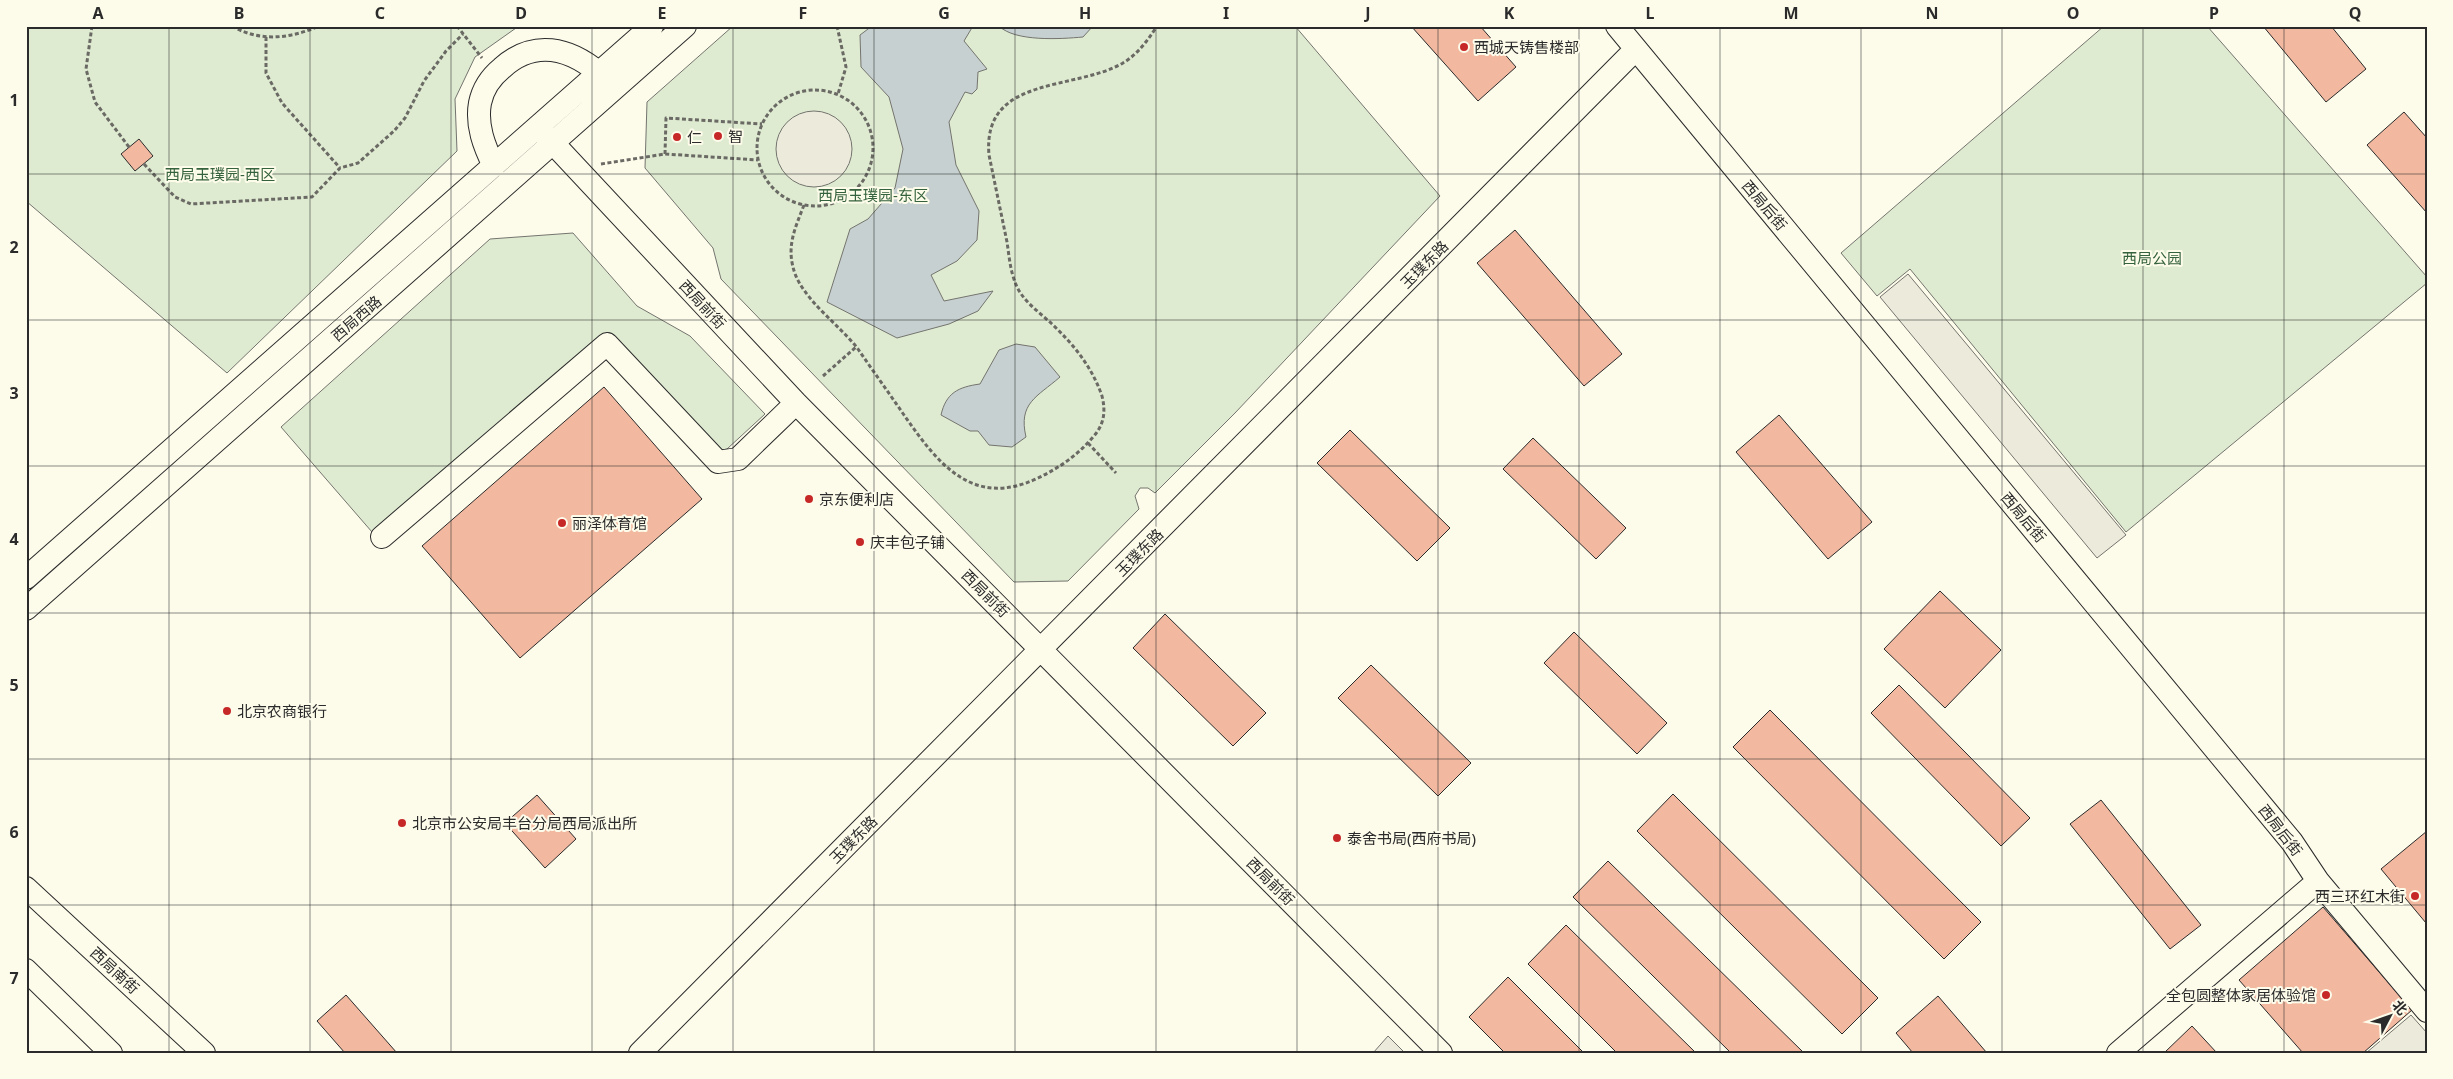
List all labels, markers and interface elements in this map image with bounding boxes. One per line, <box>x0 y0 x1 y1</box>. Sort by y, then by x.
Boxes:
text: A <box>92 2 104 24</box>
text: B <box>234 2 244 24</box>
text: C <box>375 2 385 24</box>
text: D <box>515 2 527 24</box>
text: E <box>658 2 667 24</box>
text: F <box>799 2 807 24</box>
text: G <box>938 2 950 24</box>
text: H <box>1079 2 1091 24</box>
text: I <box>1223 2 1229 24</box>
text: J <box>1363 2 1371 24</box>
text: K <box>1504 2 1515 24</box>
text: L <box>1646 2 1655 24</box>
text: M <box>1783 2 1799 24</box>
text: N <box>1925 2 1939 24</box>
text: O <box>2067 2 2079 24</box>
text: P <box>2209 2 2219 24</box>
text: Q <box>2349 2 2361 24</box>
place label: 西城天铸售楼部 <box>1474 37 1579 57</box>
marker: 西城天铸售楼部 <box>1458 41 1470 53</box>
text: 1 <box>9 89 19 111</box>
place label: 智 <box>728 126 743 146</box>
place label: 仁 <box>687 127 702 147</box>
marker: 智 <box>712 130 724 142</box>
marker: 仁 <box>671 131 683 143</box>
park label: 西局玉璞园-西区 <box>165 164 275 184</box>
street label: 西局后街 <box>1738 176 1792 234</box>
park label: 西局玉璞园-东区 <box>818 185 928 205</box>
text: 2 <box>9 236 19 258</box>
street label: 玉璞东路 <box>1396 236 1452 292</box>
park label: 西局公园 <box>2122 248 2182 268</box>
street label: 西局前街 <box>675 275 731 333</box>
street label: 西局西路 <box>327 291 385 345</box>
text: 3 <box>9 382 19 404</box>
street label: 西局后街 <box>1997 488 2051 546</box>
place label: 京东便利店 <box>819 489 894 509</box>
marker: 京东便利店 <box>803 493 815 505</box>
place label: 丽泽体育馆 <box>572 513 647 533</box>
marker: 丽泽体育馆 <box>556 517 568 529</box>
street label: 玉璞东路 <box>1111 524 1167 580</box>
text: 4 <box>9 528 19 550</box>
place label: 庆丰包子铺 <box>870 532 945 552</box>
marker: 庆丰包子铺 <box>854 536 866 548</box>
street label: 西局前街 <box>958 565 1014 621</box>
text: 5 <box>9 674 19 696</box>
place label: 北京农商银行 <box>237 701 327 721</box>
marker: 北京农商银行 <box>221 705 233 717</box>
street label: 西局后街 <box>2255 800 2307 860</box>
street label: 玉璞东路 <box>825 811 881 867</box>
place label: 北京市公安局丰台分局西局派出所 <box>412 813 637 833</box>
marker: 北京市公安局丰台分局西局派出所 <box>396 817 408 829</box>
text: 6 <box>9 821 19 843</box>
place label: 泰舍书局(西府书局) <box>1347 828 1476 848</box>
marker: 泰舍书局(西府书局) <box>1331 832 1343 844</box>
street label: 西局前街 <box>1243 853 1299 909</box>
place label: 西三环红木街 <box>2315 886 2405 906</box>
marker: 西三环红木街 <box>2409 890 2421 902</box>
street label: 西局南街 <box>86 942 144 998</box>
text: 7 <box>9 967 19 989</box>
place label: 全包圆整体家居体验馆 <box>2166 985 2316 1005</box>
marker: 全包圆整体家居体验馆 <box>2320 989 2332 1001</box>
north arrow <box>2366 992 2416 1042</box>
text: 北 <box>2388 996 2412 1019</box>

